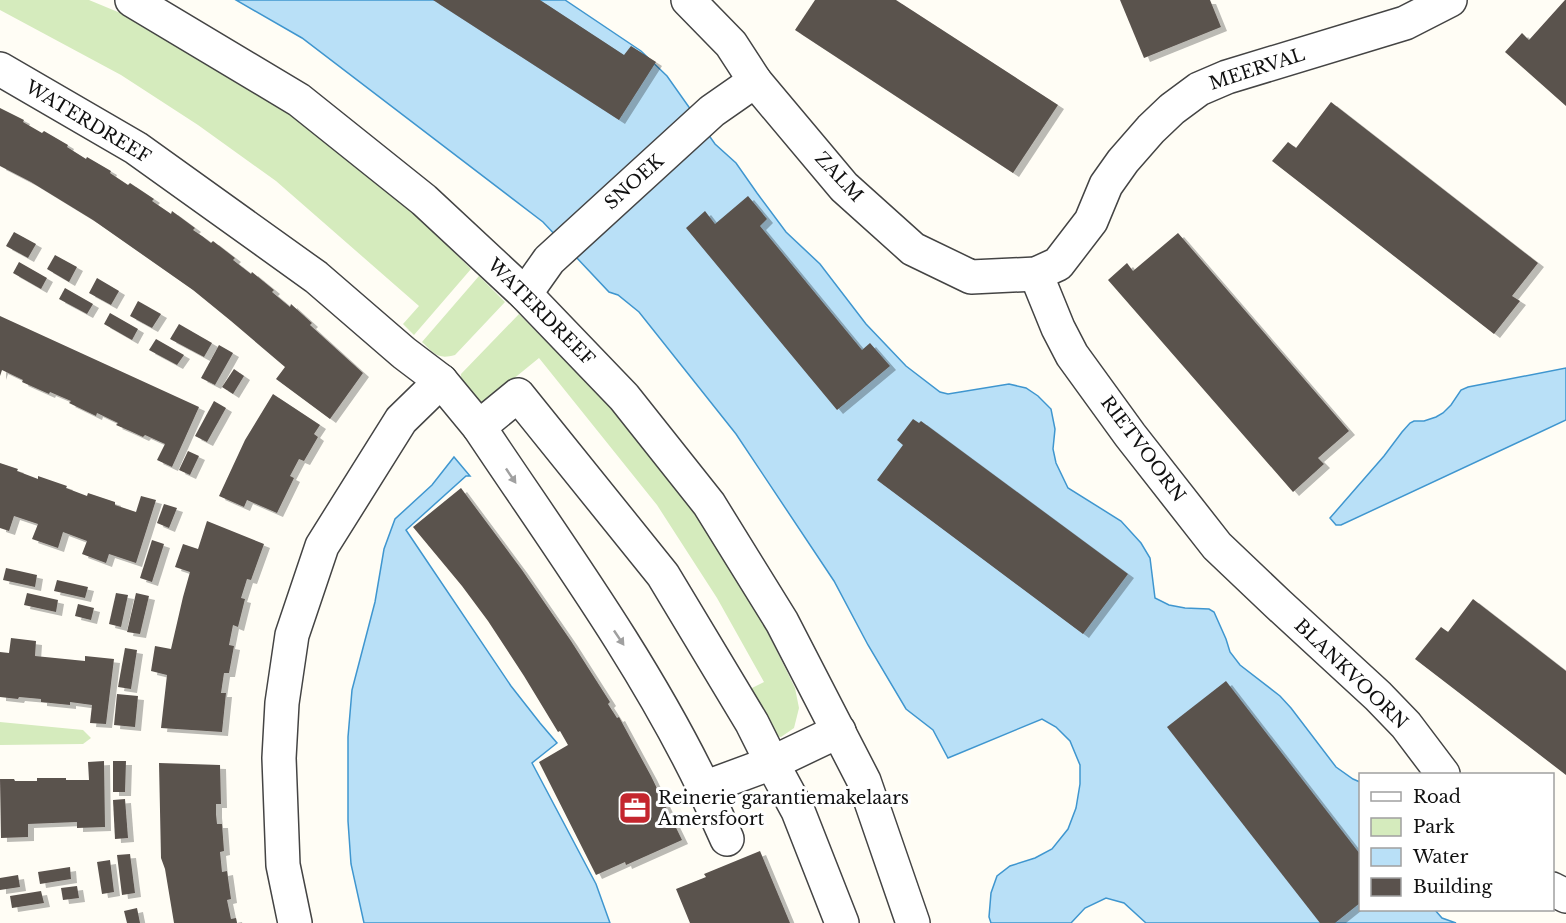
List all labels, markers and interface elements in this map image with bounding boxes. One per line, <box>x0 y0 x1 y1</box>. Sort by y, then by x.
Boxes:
street label: MEERVAL <box>1207 43 1307 95</box>
street label: WATERDREEF <box>21 75 155 168</box>
street label: ZALM <box>810 147 868 207</box>
street label: SNOEK <box>600 149 669 214</box>
street label: WATERDREEF <box>482 253 599 370</box>
street label: RIETVOORN <box>1096 392 1190 506</box>
one-way arrow <box>505 468 516 484</box>
street label: BLANKVOORN <box>1290 614 1412 734</box>
one-way arrow <box>614 630 625 646</box>
legend <box>1359 773 1554 911</box>
text: Road <box>1413 786 1461 808</box>
place label: Reinerie garantiemakelaars Amersfoort <box>657 787 909 830</box>
office icon: Reinerie garantiemakelaars Amersfoort <box>617 790 653 826</box>
text: Park <box>1413 816 1455 838</box>
text: Water <box>1412 846 1469 868</box>
text: Building <box>1413 876 1492 898</box>

